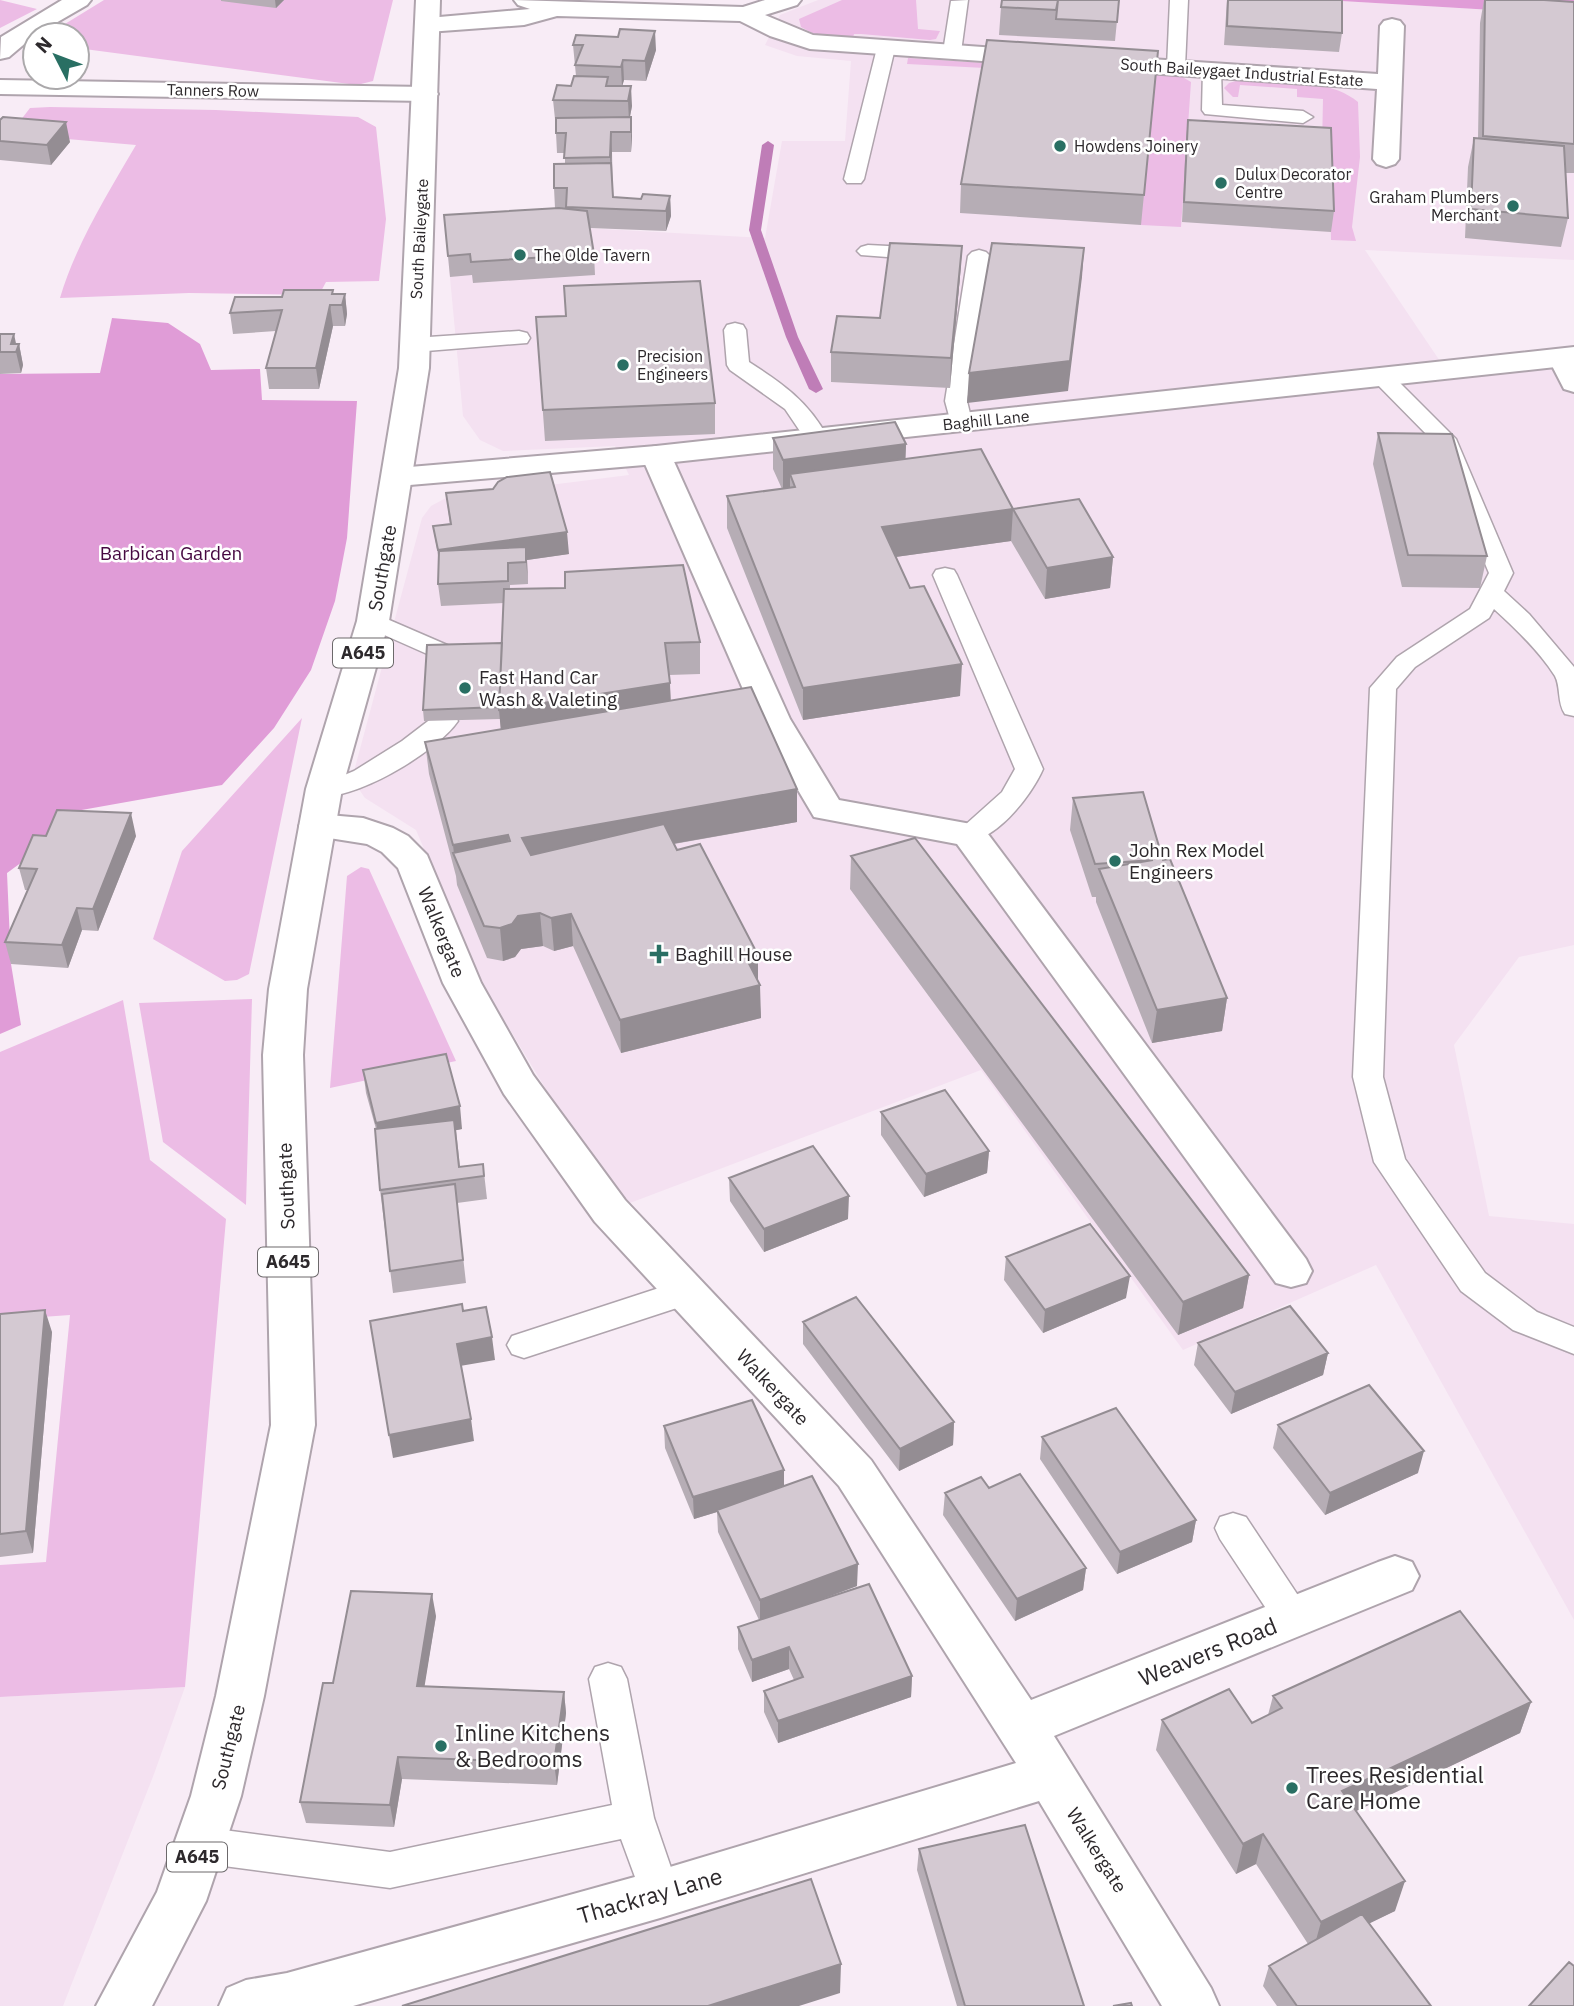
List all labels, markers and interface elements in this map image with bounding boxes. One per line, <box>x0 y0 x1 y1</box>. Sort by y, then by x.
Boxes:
north arrow <box>21 21 91 91</box>
text: N <box>30 31 57 58</box>
street label: South Baileygaet Industrial Estate <box>1120 54 1364 90</box>
street label: Tanners Row <box>167 79 259 101</box>
place label: Howdens Joinery <box>1074 136 1198 156</box>
marker: Howdens Joinery <box>1052 138 1068 154</box>
place label: Dulux Decorator Centre <box>1235 164 1351 202</box>
marker: Dulux Decorator Centre <box>1213 175 1229 191</box>
street label: South Baileygate <box>406 178 432 300</box>
place label: Graham Plumbers Merchant <box>1369 187 1499 225</box>
marker: Graham Plumbers Merchant <box>1505 198 1521 214</box>
place label: The Olde Tavern <box>534 245 650 265</box>
marker: The Olde Tavern <box>512 247 528 263</box>
place label: Precision Engineers <box>637 346 708 384</box>
marker: Precision Engineers <box>615 357 631 373</box>
street label: Baghill Lane <box>942 405 1031 435</box>
street label: Southgate <box>363 523 401 613</box>
park label: Barbican Garden <box>100 541 242 565</box>
road number: A645 <box>333 638 393 668</box>
place label: Fast Hand Car Wash & Valeting <box>479 665 617 711</box>
marker: Fast Hand Car Wash & Valeting <box>457 680 473 696</box>
place label: John Rex Model Engineers <box>1129 838 1264 884</box>
marker: John Rex Model Engineers <box>1107 853 1123 869</box>
street label: Walkergate <box>413 883 471 981</box>
place label: Baghill House <box>675 942 792 966</box>
marker: Baghill House <box>649 944 669 964</box>
street label: Southgate <box>272 1142 300 1230</box>
road number: A645 <box>258 1247 318 1276</box>
street label: Walkergate <box>732 1344 814 1430</box>
street label: Weavers Road <box>1134 1610 1281 1692</box>
street label: Southgate <box>206 1702 250 1792</box>
place label: Inline Kitchens & Bedrooms <box>455 1717 610 1773</box>
marker: Inline Kitchens & Bedrooms <box>433 1738 449 1754</box>
place label: Trees Residential Care Home <box>1306 1759 1484 1815</box>
marker: Trees Residential Care Home <box>1284 1780 1300 1796</box>
street label: Walkergate <box>1061 1803 1133 1897</box>
road number: A645 <box>167 1842 227 1871</box>
street label: Thackray Lane <box>574 1860 726 1930</box>

